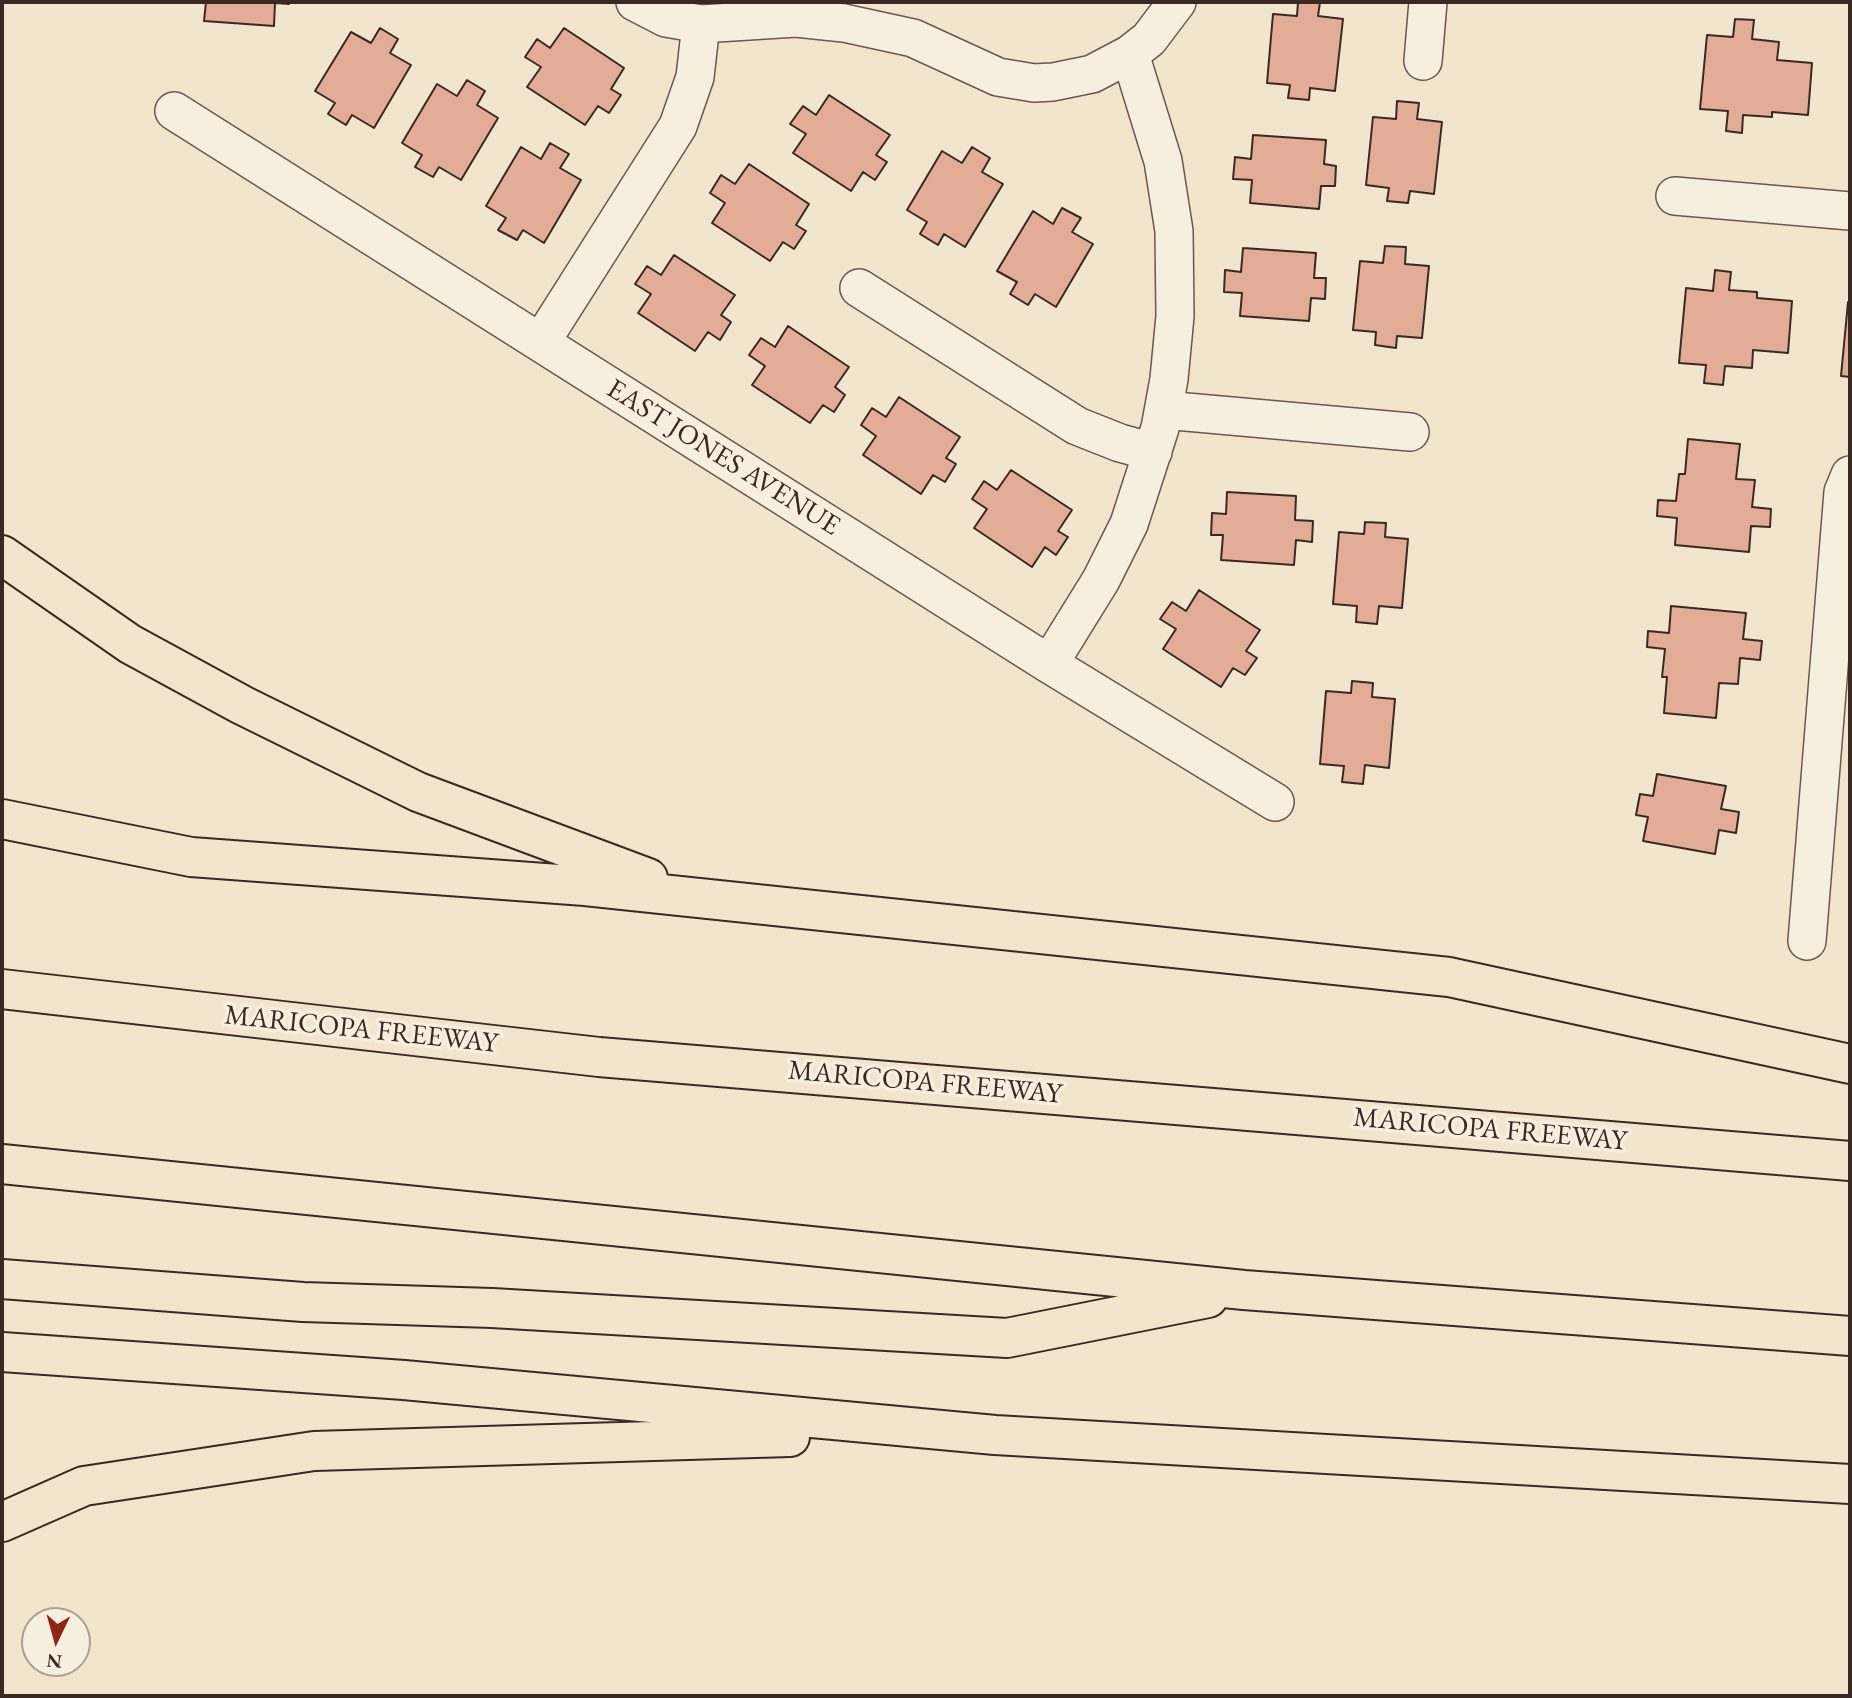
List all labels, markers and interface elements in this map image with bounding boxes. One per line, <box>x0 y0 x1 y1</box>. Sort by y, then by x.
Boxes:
street label: EAST JONES AVENUE <box>600 373 846 543</box>
street label: MARICOPA FREEWAY <box>223 999 499 1061</box>
street label: MARICOPA FREEWAY <box>787 1054 1063 1112</box>
street label: MARICOPA FREEWAY <box>1352 1101 1628 1159</box>
north arrow <box>21 1607 91 1677</box>
text: N <box>46 1648 63 1675</box>

